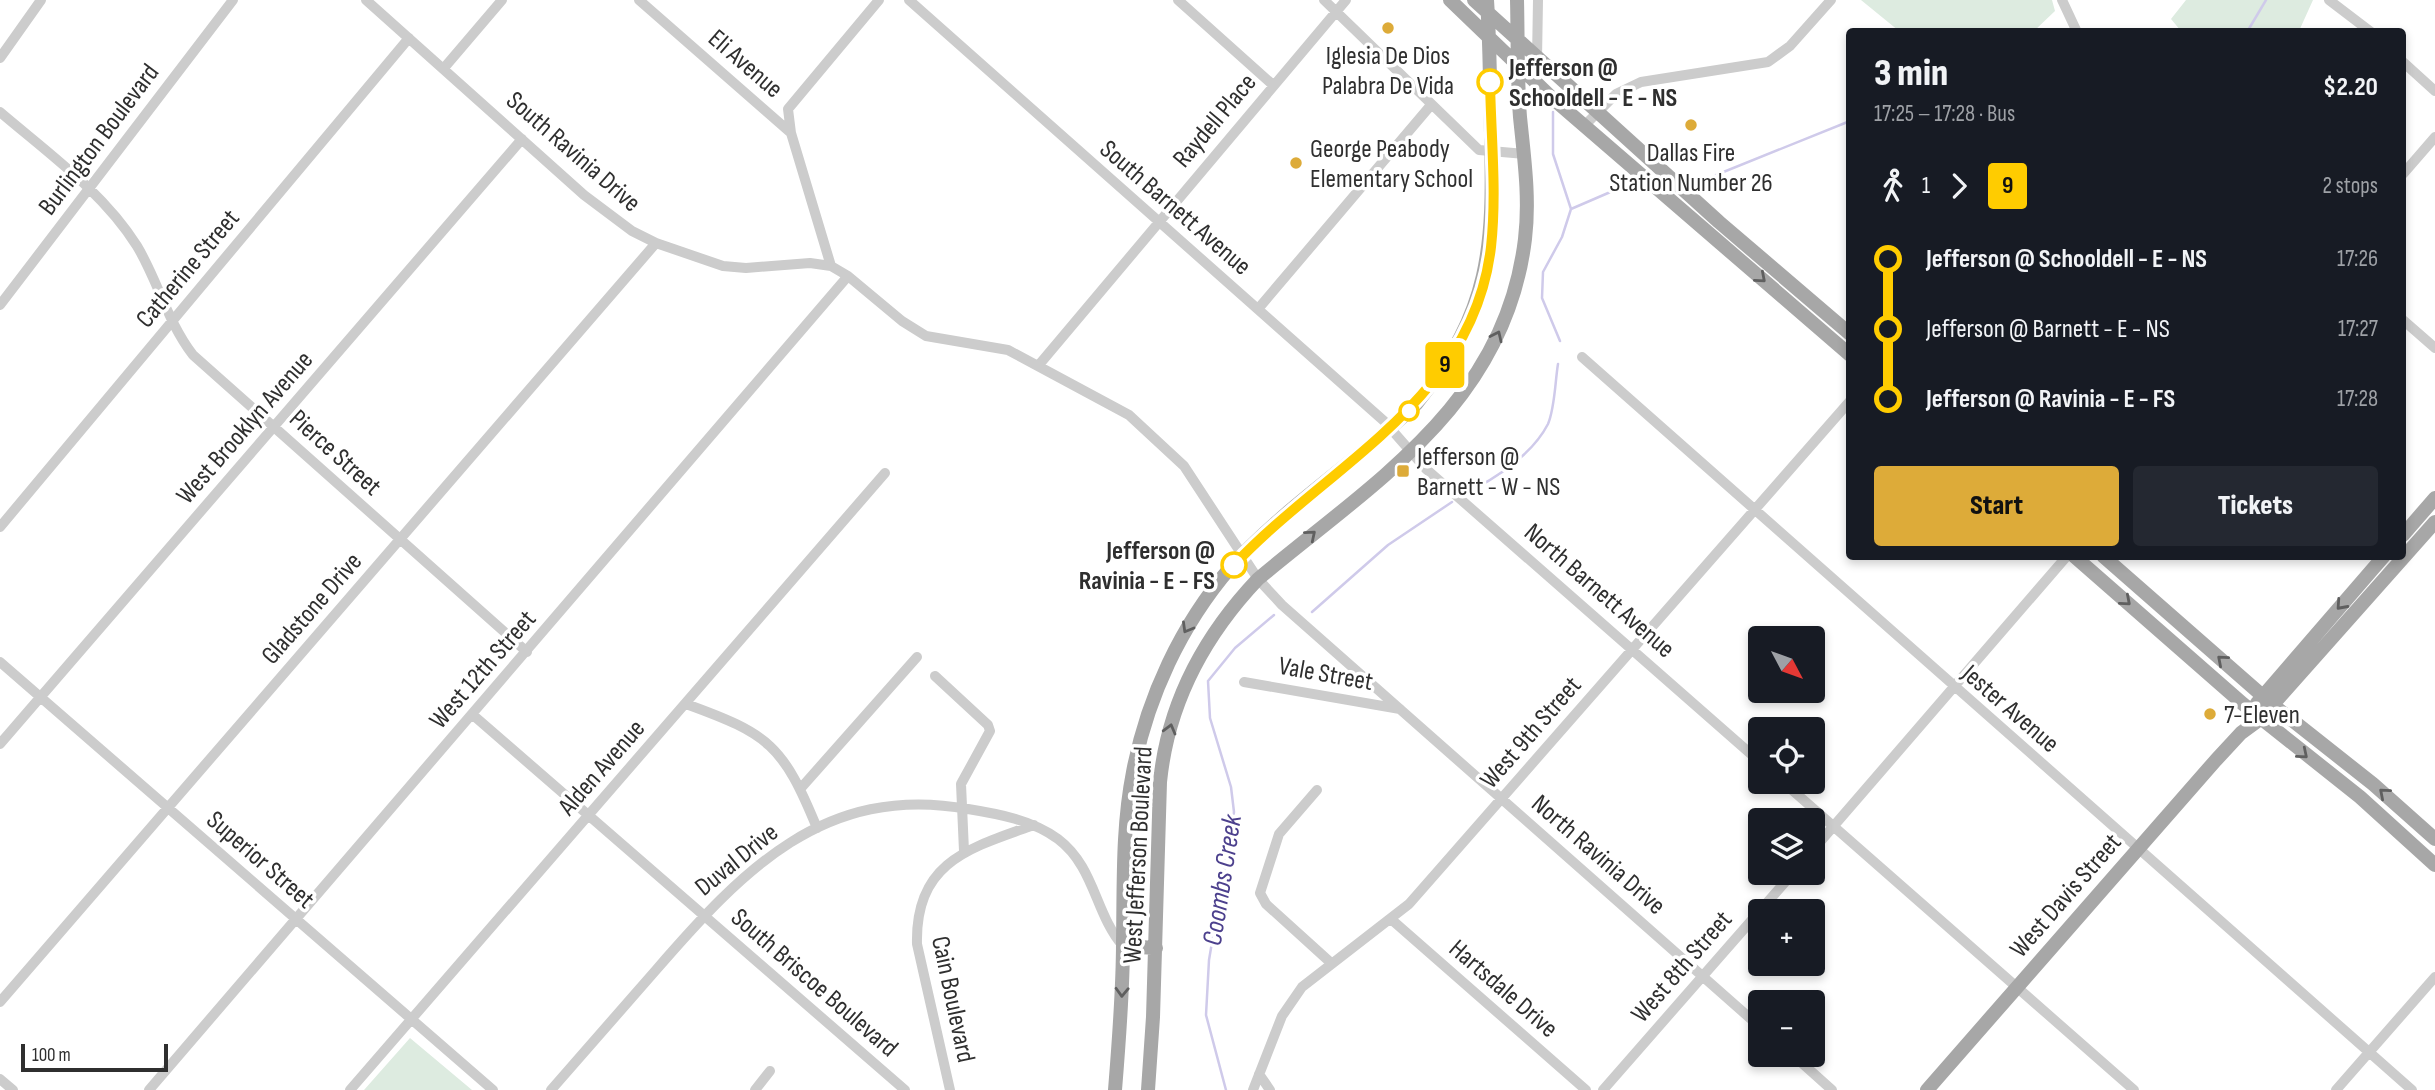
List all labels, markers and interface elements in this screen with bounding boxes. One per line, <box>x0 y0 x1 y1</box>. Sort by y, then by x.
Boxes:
marker: Iglesia De Dios Palabra De Vida <box>1380 20 1396 36</box>
street label: Eli Avenue <box>701 23 789 105</box>
place label: Iglesia De Dios Palabra De Vida <box>1322 41 1454 102</box>
text: 3 min <box>1874 51 1948 96</box>
place label: Jefferson @ Schooldell - E - NS <box>1508 53 1677 114</box>
street label: Burlington Boulevard <box>32 58 166 222</box>
street label: Raydell Place <box>1167 68 1263 174</box>
marker: Jefferson @ Schooldell - E - NS <box>1477 69 1503 95</box>
text: $2.20 <box>2323 72 2378 103</box>
street label: South Ravinia Drive <box>499 85 647 219</box>
text: 17:25 – 17:28 · Bus <box>1874 100 2015 128</box>
marker: Dallas Fire Station Number 26 <box>1683 117 1699 133</box>
street label: South Barnett Avenue <box>1093 134 1257 282</box>
place label: George Peabody Elementary School <box>1310 134 1473 195</box>
place label: Dallas Fire Station Number 26 <box>1609 138 1773 199</box>
marker: George Peabody Elementary School <box>1288 155 1304 171</box>
icon: walk <box>1874 167 1912 205</box>
icon: forward <box>1940 167 1978 205</box>
text: 9 <box>2002 171 2013 200</box>
text: 1 <box>1922 172 1930 200</box>
text: 2 stops <box>2322 172 2378 200</box>
street label: Catherine Street <box>130 204 247 334</box>
text: Jefferson @ Schooldell - E - NS <box>1926 244 2207 275</box>
text: 17:26 <box>2337 245 2378 273</box>
one-way arrow <box>1753 269 1766 282</box>
text: Jefferson @ Barnett - E - NS <box>1926 314 2170 345</box>
text: 17:27 <box>2338 315 2378 343</box>
one-way arrow <box>1489 331 1503 343</box>
line badge: 9 <box>1422 342 1468 388</box>
street label: West Brooklyn Avenue <box>170 345 320 511</box>
text: 9 <box>1439 350 1451 379</box>
text: Jefferson @ Ravinia - E - FS <box>1926 384 2175 415</box>
text: 17:28 <box>2337 385 2378 413</box>
unlabelled marker <box>1399 401 1419 421</box>
street label: Pierce Street <box>283 404 387 502</box>
place label: Jefferson @ Barnett - W - NS <box>1416 442 1560 503</box>
marker: Jefferson @ Barnett - W - NS <box>1395 463 1411 479</box>
button: Start <box>1874 466 2119 546</box>
button: Tickets <box>2133 466 2378 546</box>
street label: North Barnett Avenue <box>1517 517 1681 665</box>
one-way arrow <box>1302 531 1315 543</box>
place label: Jefferson @ Ravinia - E - FS <box>1079 536 1215 597</box>
street label: Gladstone Drive <box>255 547 369 671</box>
marker: Jefferson @ Ravinia - E - FS <box>1221 552 1247 578</box>
one-way arrow <box>2117 593 2130 606</box>
one-way arrow <box>2337 597 2350 610</box>
street label: West 12th Street <box>423 604 543 735</box>
one-way arrow <box>1182 621 1195 634</box>
north arrow <box>1748 626 1825 704</box>
map controls <box>1748 626 1825 1067</box>
street label: Vale Street <box>1276 651 1375 698</box>
one-way arrow <box>2217 656 2230 668</box>
street label: Jester Avenue <box>1954 658 2065 760</box>
street label: West 9th Street <box>1474 671 1588 795</box>
place label: 7-Eleven <box>2224 700 2300 731</box>
marker: 7-Eleven <box>2202 706 2218 722</box>
street label: Alden Avenue <box>552 714 652 823</box>
button: locate <box>1748 717 1825 794</box>
one-way arrow <box>1162 723 1176 735</box>
street label: West Jefferson Boulevard <box>1117 746 1160 964</box>
one-way arrow <box>2295 746 2308 758</box>
street label: North Ravinia Drive <box>1525 789 1671 922</box>
one-way arrow <box>2379 789 2392 802</box>
street label: Superior Street <box>200 805 320 915</box>
button: layers <box>1748 808 1825 885</box>
water label: Coombs Creek <box>1196 811 1249 948</box>
street label: Duval Drive <box>689 817 785 903</box>
street label: West Davis Street <box>2004 828 2128 964</box>
button: + <box>1748 899 1825 976</box>
street label: South Briscoe Boulevard <box>724 902 904 1064</box>
street label: West 8th Street <box>1625 905 1739 1029</box>
street label: Cain Boulevard <box>924 933 981 1065</box>
street label: Hartsdale Drive <box>1442 934 1564 1045</box>
one-way arrow <box>1114 987 1130 997</box>
button: − <box>1748 990 1825 1067</box>
scale bar <box>21 1041 168 1073</box>
text: 100 m <box>32 1044 71 1067</box>

